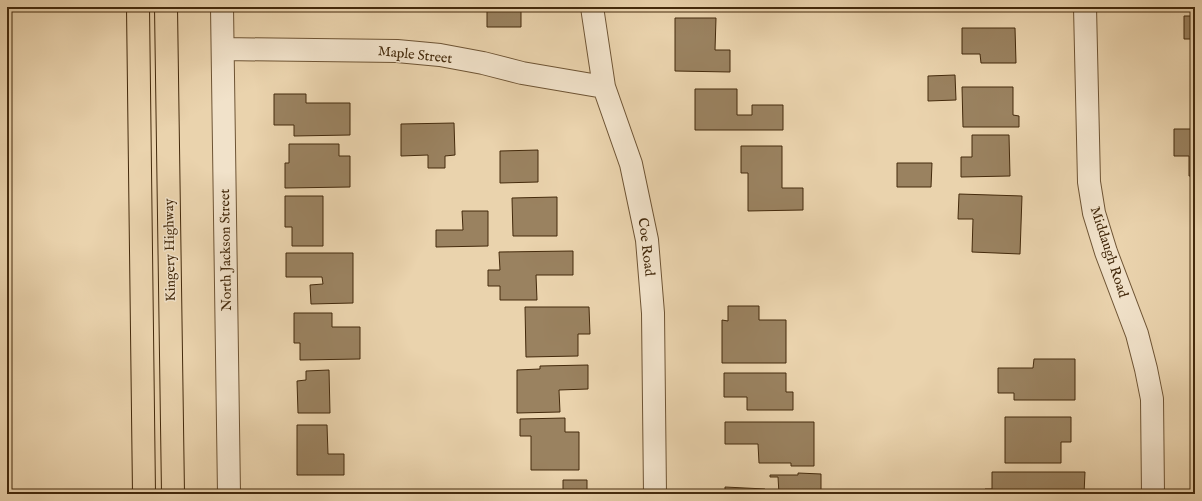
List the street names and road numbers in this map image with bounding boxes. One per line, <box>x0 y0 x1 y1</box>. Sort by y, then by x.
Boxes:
street label: Maple Street <box>377 42 453 68</box>
street label: North Jackson Street <box>216 189 236 311</box>
street label: Kingery Highway <box>160 198 180 302</box>
street label: Middaugh Road <box>1086 204 1132 300</box>
street label: Coe Road <box>633 217 659 278</box>

